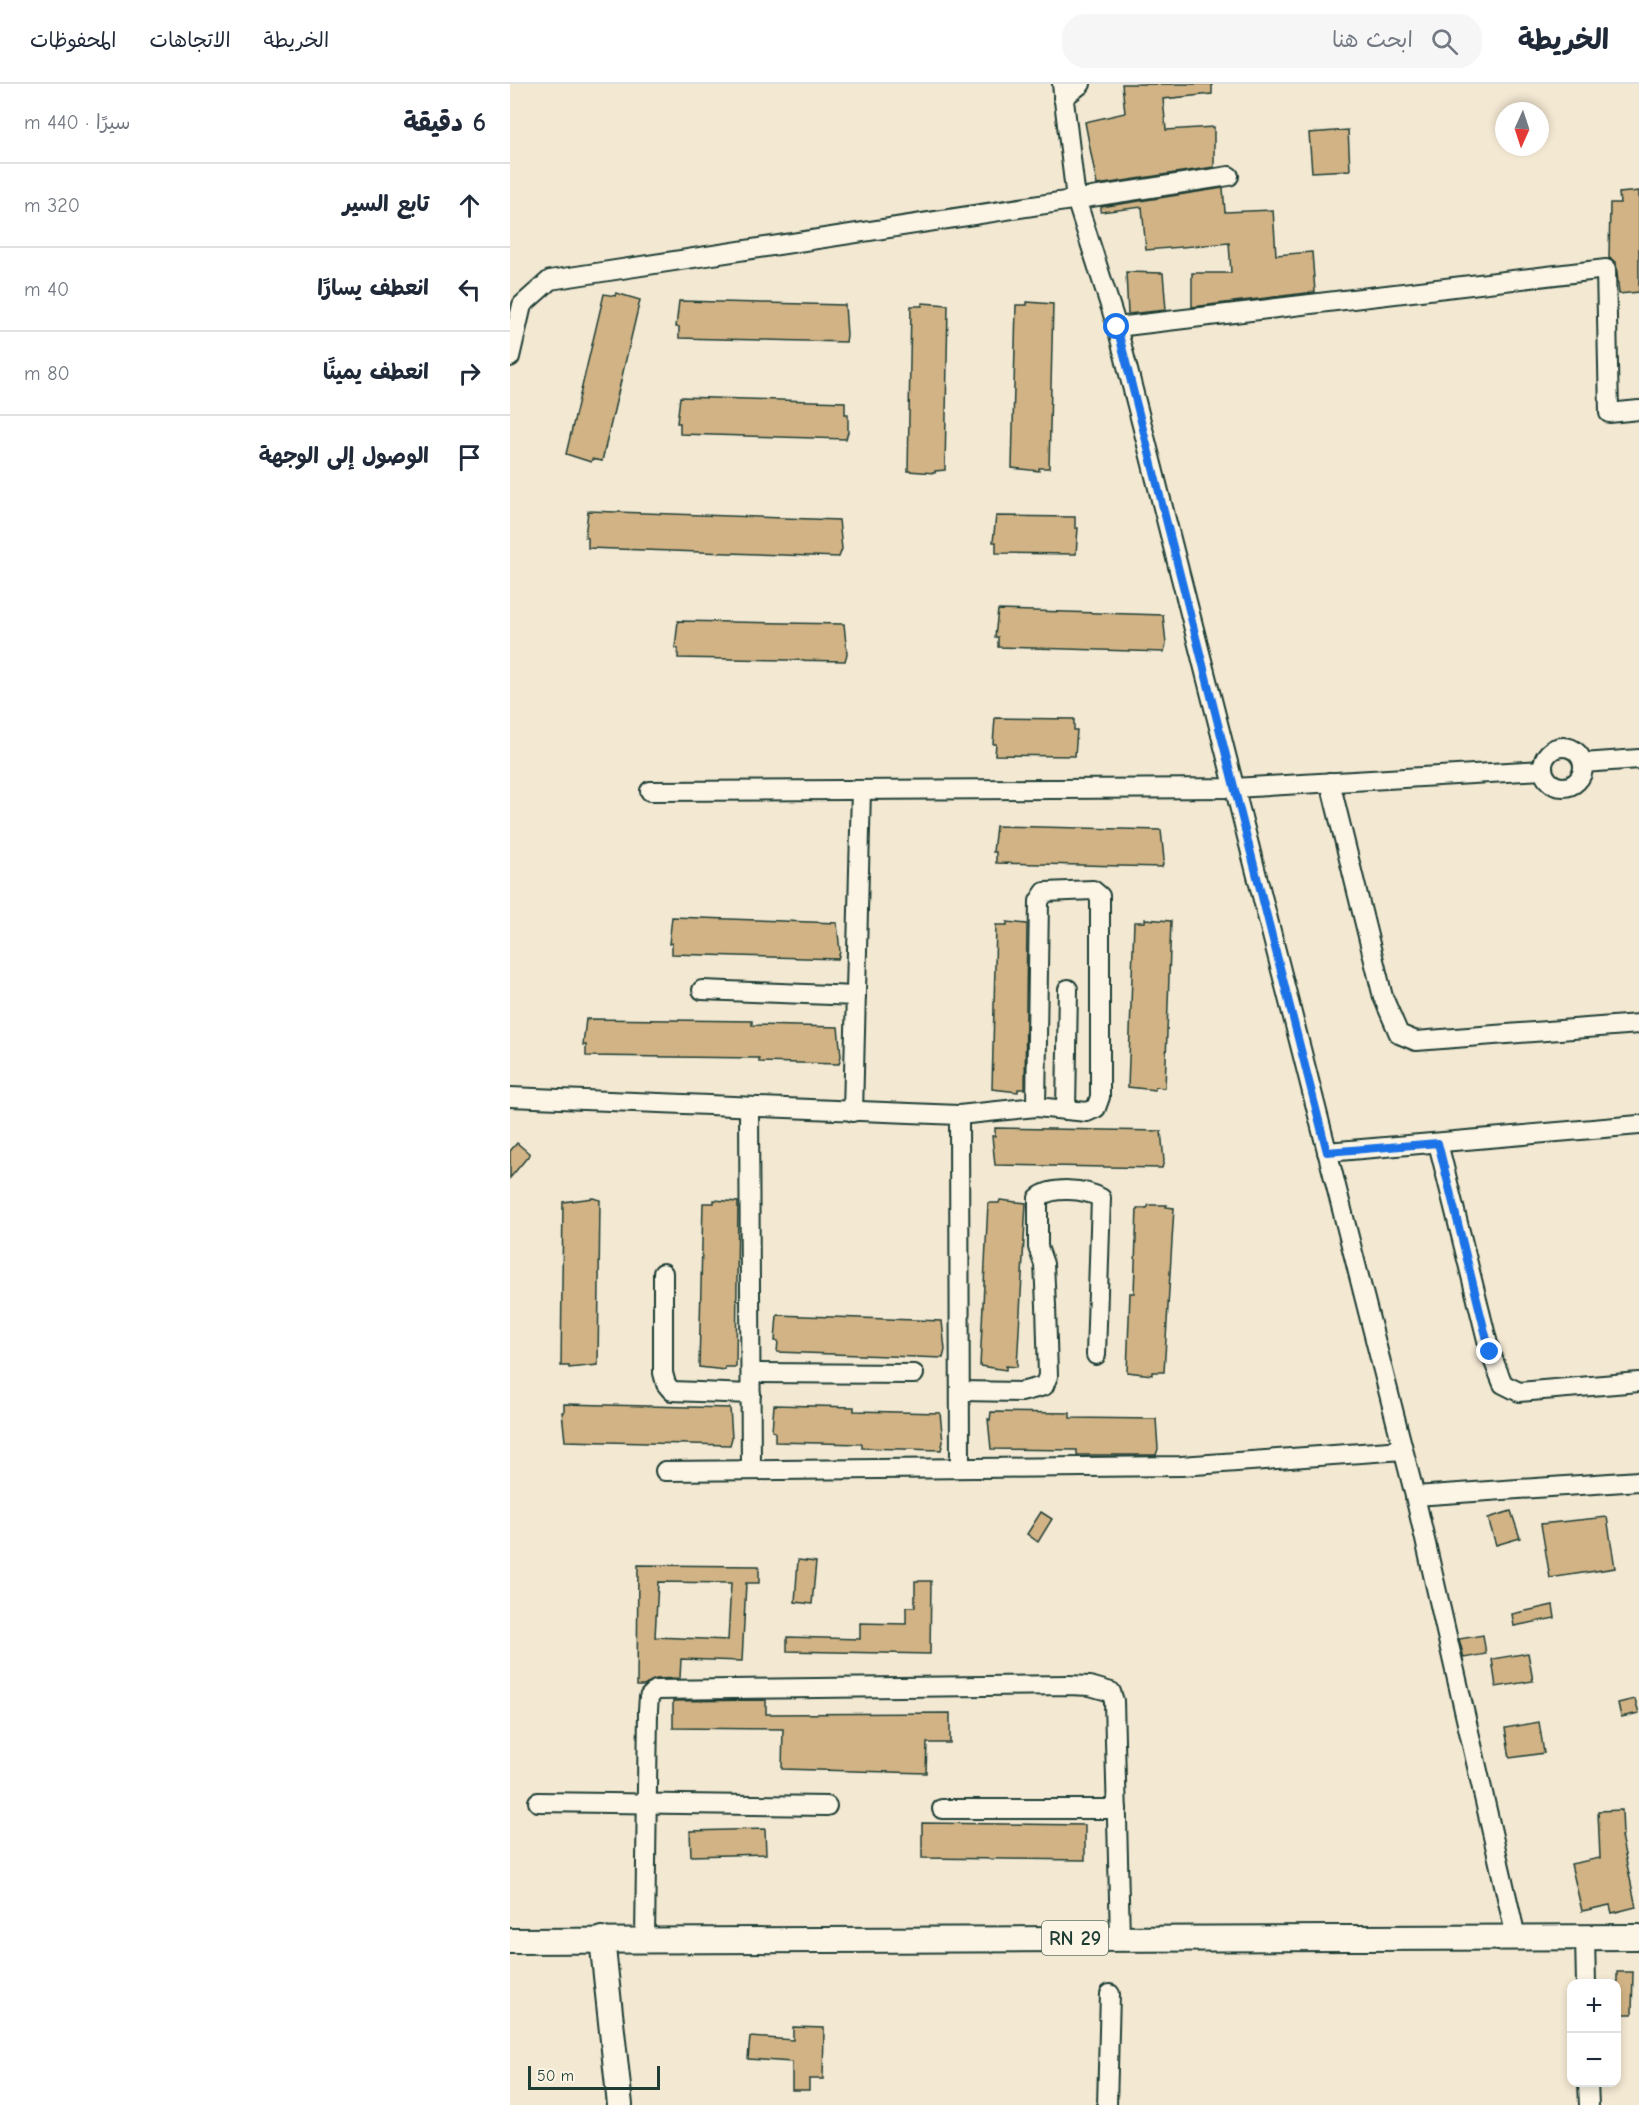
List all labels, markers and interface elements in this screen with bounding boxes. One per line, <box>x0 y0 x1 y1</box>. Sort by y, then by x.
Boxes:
search box <box>1062 14 1482 68</box>
text: الخريطة <box>1518 24 1609 56</box>
icon: search <box>1428 25 1461 58</box>
text: ابحث هنا <box>1332 27 1413 53</box>
text: المحفوظات <box>30 28 116 52</box>
text: الاتجاهات <box>149 28 231 52</box>
text: الخريطة <box>264 28 329 52</box>
north arrow <box>1495 102 1549 156</box>
text: 6 دقيقة <box>403 108 486 138</box>
text: سيرًا · 440 m <box>24 111 130 134</box>
icon: ahead <box>453 189 486 222</box>
text: تابع السير <box>343 191 429 217</box>
text: 320 m <box>24 194 80 217</box>
icon: left <box>453 273 486 306</box>
text: انعطف يسارًا <box>317 275 429 301</box>
text: 40 m <box>24 278 69 301</box>
route start <box>1103 313 1129 339</box>
icon: right <box>453 357 486 390</box>
text: انعطف يمينًا <box>323 359 429 385</box>
text: 80 m <box>24 362 70 385</box>
icon: arrive <box>453 441 486 474</box>
text: الوصول إلى الوجهة <box>259 443 429 469</box>
route end <box>1476 1338 1502 1364</box>
road number: RN 29 <box>1042 1921 1108 1955</box>
map controls <box>1567 1979 1621 2087</box>
button: + <box>1567 1979 1621 2033</box>
button: − <box>1567 2033 1621 2087</box>
scale bar <box>528 2063 660 2090</box>
text: 50 m <box>537 2067 574 2085</box>

